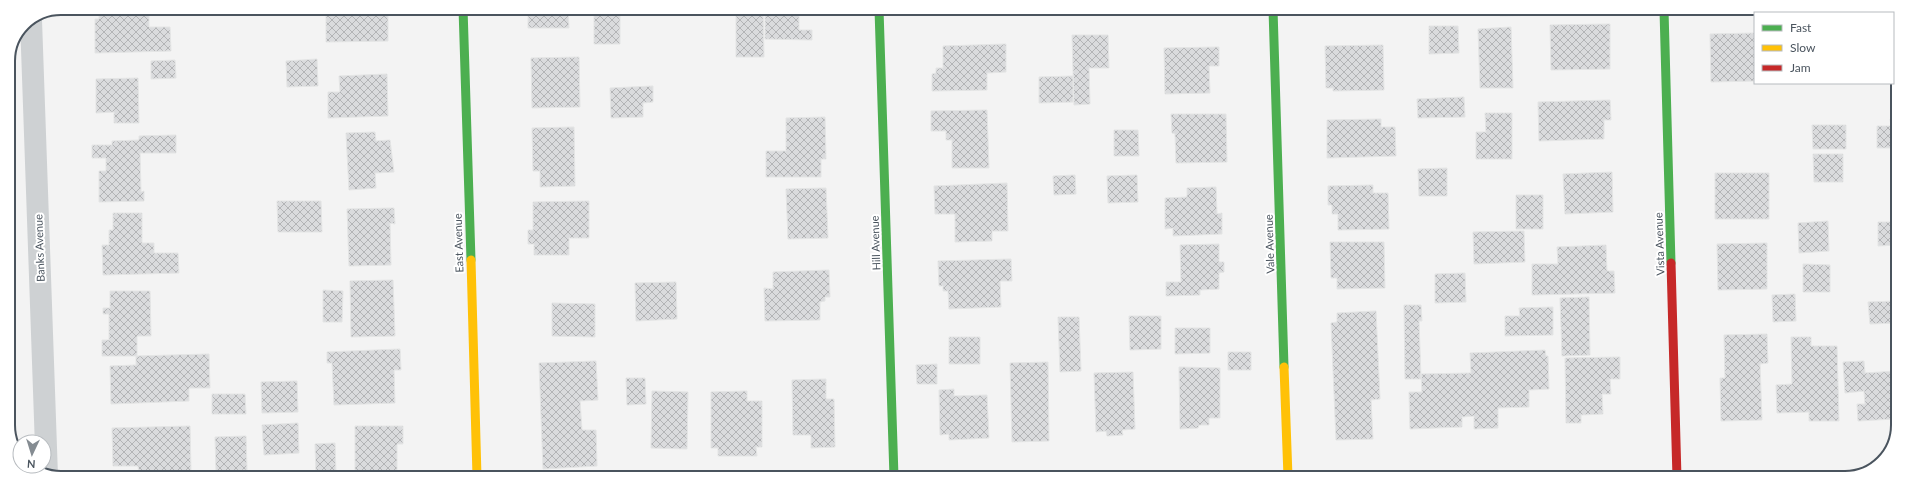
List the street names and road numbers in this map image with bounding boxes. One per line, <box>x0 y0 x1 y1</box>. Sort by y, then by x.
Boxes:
street label: Vista Avenue <box>1651 212 1667 276</box>
street label: East Avenue <box>450 213 466 273</box>
street label: Banks Avenue <box>31 214 47 282</box>
street label: Vale Avenue <box>1261 214 1277 274</box>
street label: Hill Avenue <box>868 215 882 271</box>

